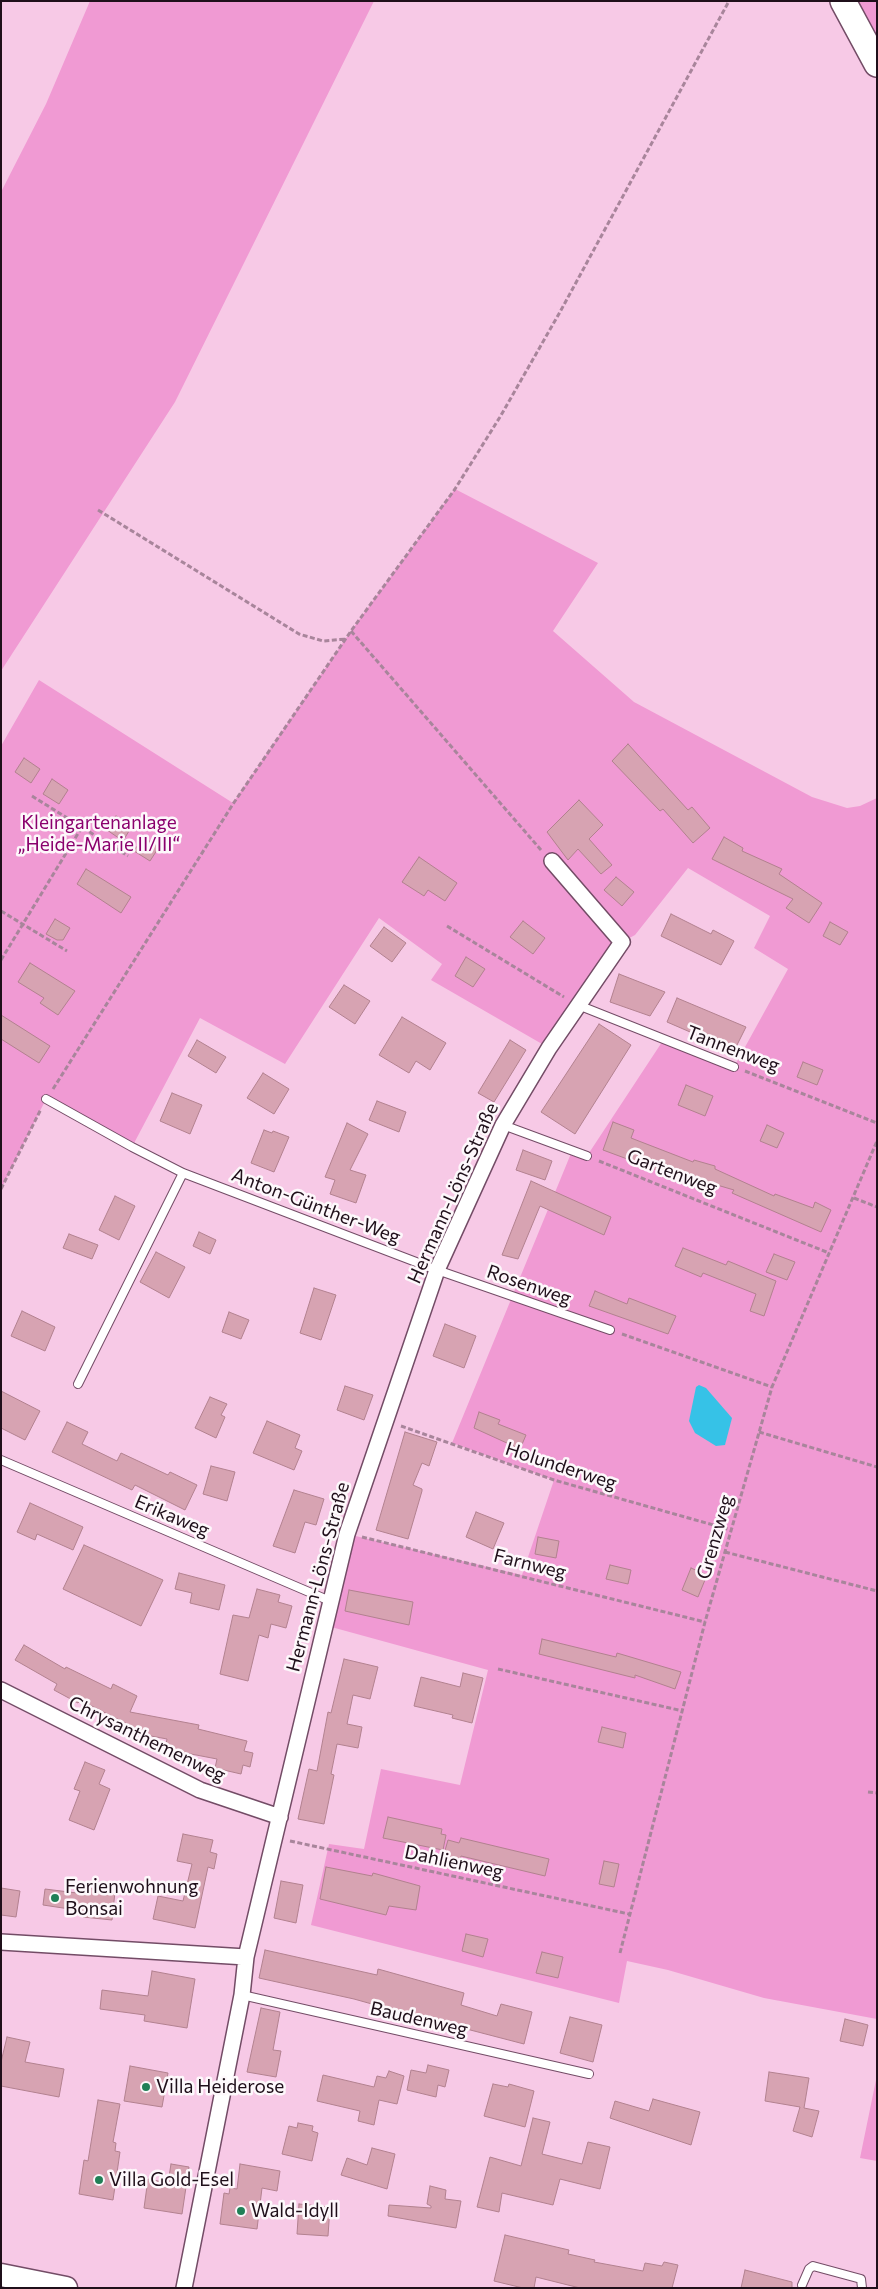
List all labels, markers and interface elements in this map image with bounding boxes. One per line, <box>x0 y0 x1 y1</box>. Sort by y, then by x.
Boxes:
park label: Kleingartenanlage „Heide-Marie II/III“ <box>18 812 180 856</box>
street label: Tannenweg <box>683 1021 783 1077</box>
street label: Hermann-Löns-Straße <box>403 1099 503 1287</box>
street label: Gartenweg <box>624 1144 720 1200</box>
street label: Anton-Günther-Weg <box>228 1163 404 1249</box>
street label: Rosenweg <box>484 1260 574 1310</box>
street label: Holunderweg <box>502 1437 620 1495</box>
street label: Hermann-Löns-Straße <box>282 1480 354 1674</box>
street label: Erikaweg <box>131 1490 213 1542</box>
street label: Grenzweg <box>692 1492 738 1582</box>
street label: Farnweg <box>491 1544 569 1584</box>
street label: Chrysanthemenweg <box>65 1691 229 1787</box>
street label: Dahlienweg <box>403 1840 505 1884</box>
place label: Ferienwohnung Bonsai <box>65 1876 198 1920</box>
marker: Ferienwohnung Bonsai <box>49 1892 61 1904</box>
street label: Baudenweg <box>368 1997 470 2041</box>
place label: Villa Heiderose <box>156 2076 284 2098</box>
marker: Villa Heiderose <box>140 2081 152 2093</box>
place label: Villa Gold-Esel <box>109 2169 234 2191</box>
marker: Villa Gold-Esel <box>93 2174 105 2186</box>
place label: Wald-Idyll <box>251 2200 339 2222</box>
marker: Wald-Idyll <box>235 2205 247 2217</box>

